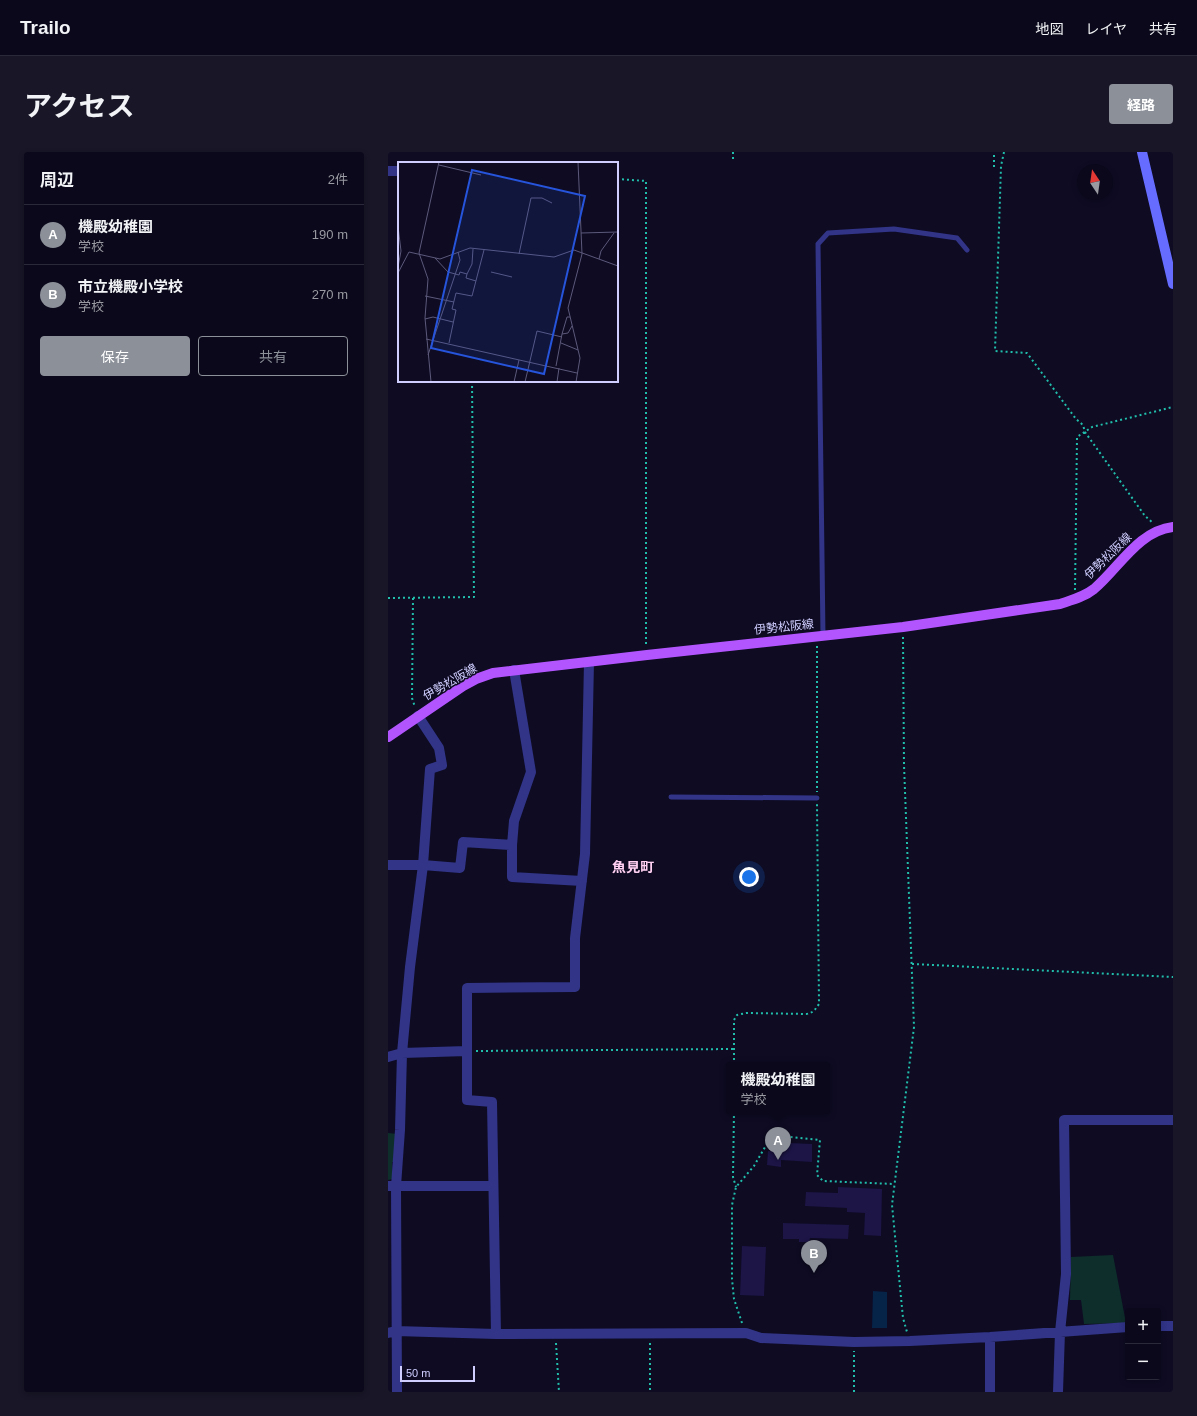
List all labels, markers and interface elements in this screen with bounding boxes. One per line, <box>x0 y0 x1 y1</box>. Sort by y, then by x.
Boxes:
text: Trailo <box>20 17 71 38</box>
text: 地図 <box>1035 21 1063 37</box>
text: レイヤ <box>1085 21 1127 37</box>
text: 共有 <box>1149 21 1177 37</box>
button: 経路 <box>1109 84 1173 124</box>
text: アクセス <box>24 91 135 122</box>
inset map <box>398 162 618 382</box>
north arrow <box>1077 164 1113 200</box>
text: 周辺 <box>40 171 74 190</box>
text: 2件 <box>328 172 348 187</box>
text: 機殿幼稚園 <box>78 218 153 235</box>
text: A <box>48 227 58 242</box>
text: 190 m <box>312 227 348 242</box>
text: 学校 <box>78 239 104 254</box>
text: 市立機殿小学校 <box>78 278 183 295</box>
text: B <box>48 287 58 302</box>
text: 270 m <box>312 287 348 302</box>
text: 学校 <box>78 299 104 314</box>
button: 保存 <box>40 336 190 376</box>
button: 共有 <box>198 336 348 376</box>
street label: 伊勢松阪線 <box>1082 530 1134 582</box>
street label: 伊勢松阪線 <box>753 617 815 637</box>
street label: 伊勢松阪線 <box>421 661 479 703</box>
district label: 魚見町 <box>612 859 654 875</box>
your location <box>739 867 759 887</box>
popup <box>726 1062 830 1114</box>
text: 機殿幼稚園 <box>740 1071 816 1088</box>
text: 学校 <box>740 1092 767 1107</box>
pin: A <box>765 1127 791 1160</box>
pin: B <box>801 1240 827 1273</box>
map controls <box>1125 1308 1161 1380</box>
button: + <box>1125 1308 1161 1344</box>
button: − <box>1125 1344 1161 1380</box>
scale bar <box>400 1364 475 1383</box>
text: 50 m <box>406 1367 430 1379</box>

